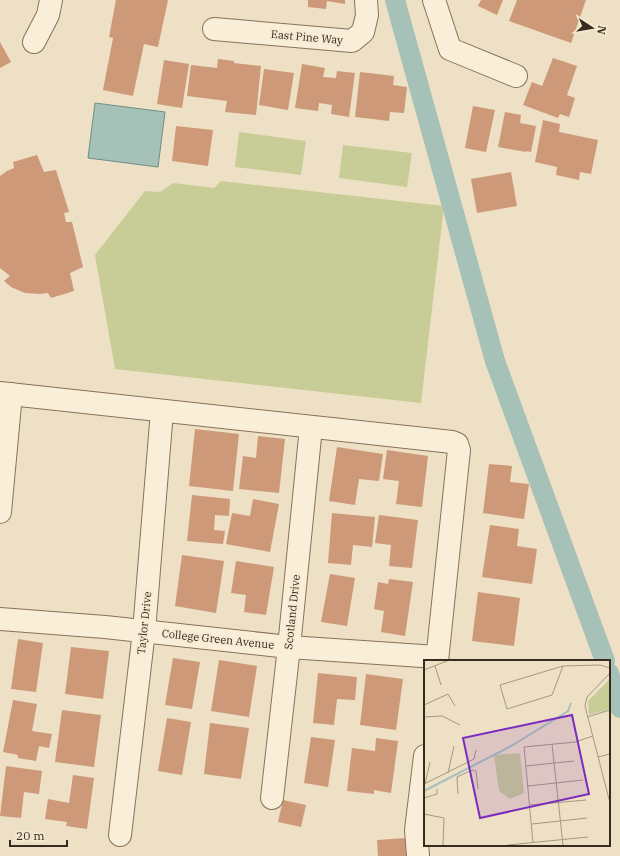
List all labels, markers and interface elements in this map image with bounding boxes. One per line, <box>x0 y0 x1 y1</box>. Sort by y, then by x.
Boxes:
north arrow <box>572 8 612 48</box>
text: N <box>594 24 610 36</box>
street label: East Pine Way <box>270 27 344 47</box>
street label: Scotland Drive <box>281 574 303 650</box>
street label: Taylor Drive <box>134 591 154 655</box>
street label: College Green Avenue <box>161 626 275 652</box>
inset map <box>424 660 610 846</box>
scale bar <box>10 822 67 848</box>
text: 20 m <box>16 828 45 843</box>

